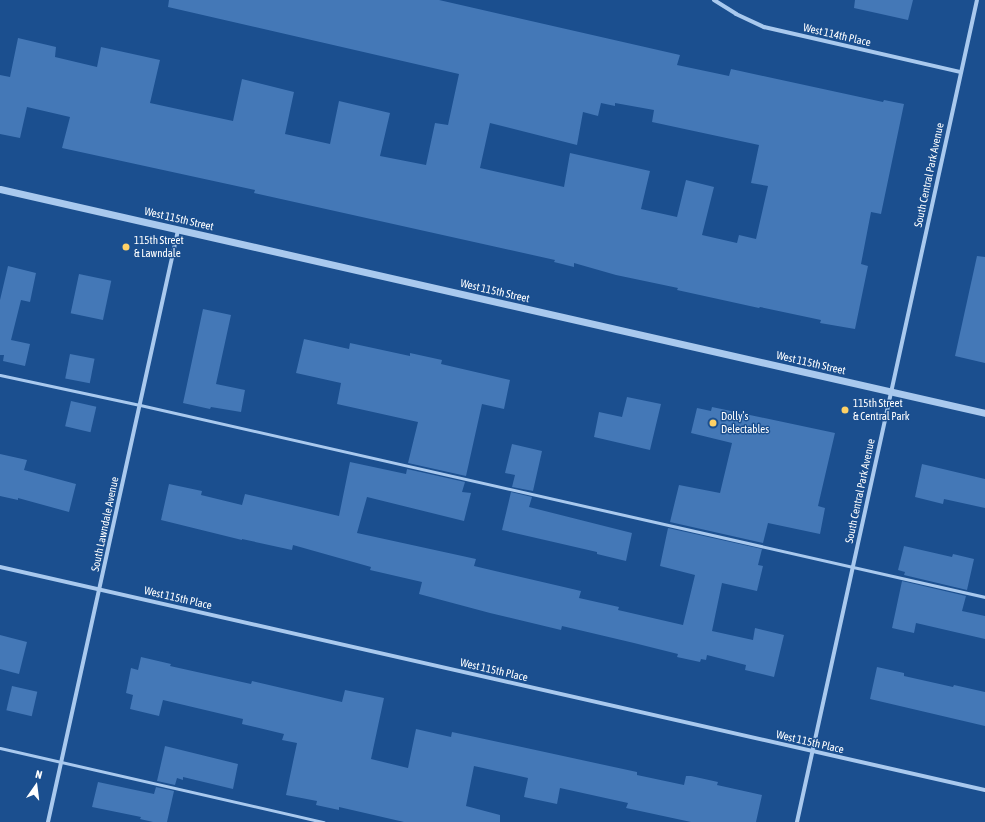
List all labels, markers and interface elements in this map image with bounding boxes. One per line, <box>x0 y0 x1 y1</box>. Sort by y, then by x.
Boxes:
street label: West 114th Place <box>802 21 872 49</box>
street label: South Central Park Avenue <box>911 122 947 228</box>
street label: West 115th Street <box>143 205 215 233</box>
place label: 115th Street & Lawndale <box>134 234 184 260</box>
marker: 115th Street & Lawndale <box>121 242 131 252</box>
street label: West 115th Street <box>459 277 531 305</box>
street label: West 115th Street <box>775 349 847 377</box>
place label: 115th Street & Central Park <box>853 397 910 423</box>
marker: 115th Street & Central Park <box>840 405 850 415</box>
place label: Dolly’s Delectables <box>721 410 769 436</box>
marker: Dolly’s Delectables <box>708 418 718 428</box>
street label: South Central Park Avenue <box>842 438 878 544</box>
street label: South Lawndale Avenue <box>89 475 121 573</box>
street label: West 115th Place <box>143 584 213 612</box>
street label: West 115th Place <box>459 656 529 684</box>
street label: West 115th Place <box>775 728 845 756</box>
north arrow <box>16 766 56 806</box>
text: N <box>34 768 44 781</box>

